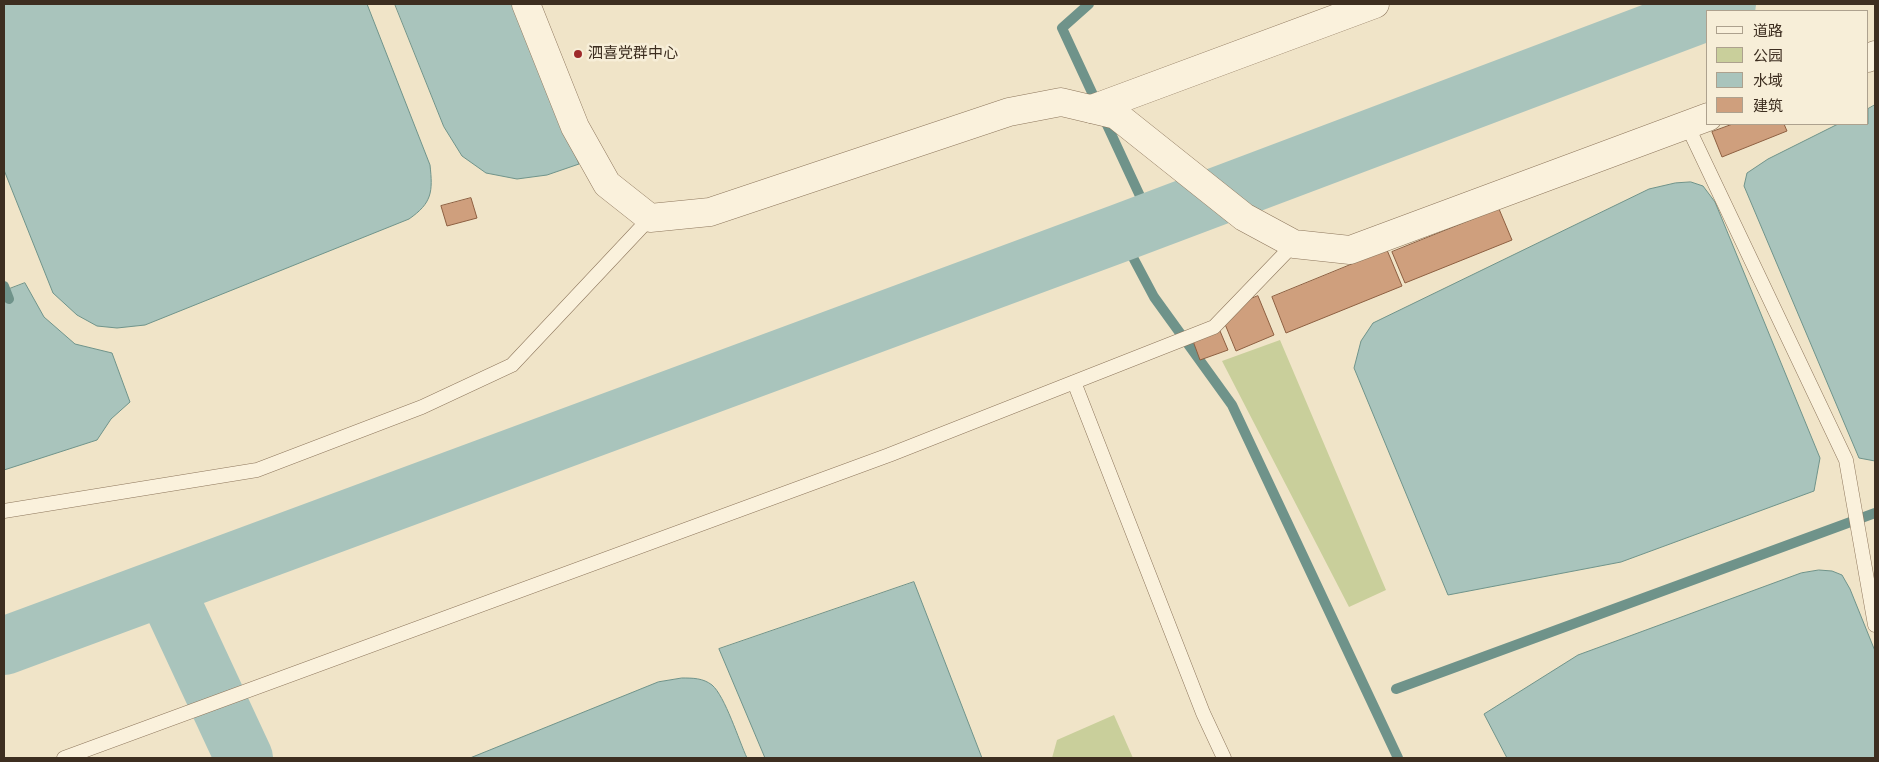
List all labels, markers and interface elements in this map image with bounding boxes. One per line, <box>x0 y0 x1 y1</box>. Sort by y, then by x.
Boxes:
legend <box>1706 10 1869 125</box>
text: 道路 <box>1753 22 1783 40</box>
place label: 泗喜党群中心 <box>588 45 678 63</box>
text: 公园 <box>1753 47 1783 65</box>
marker: 泗喜党群中心 <box>572 48 584 60</box>
text: 水域 <box>1753 72 1783 90</box>
text: 建筑 <box>1753 97 1783 115</box>

